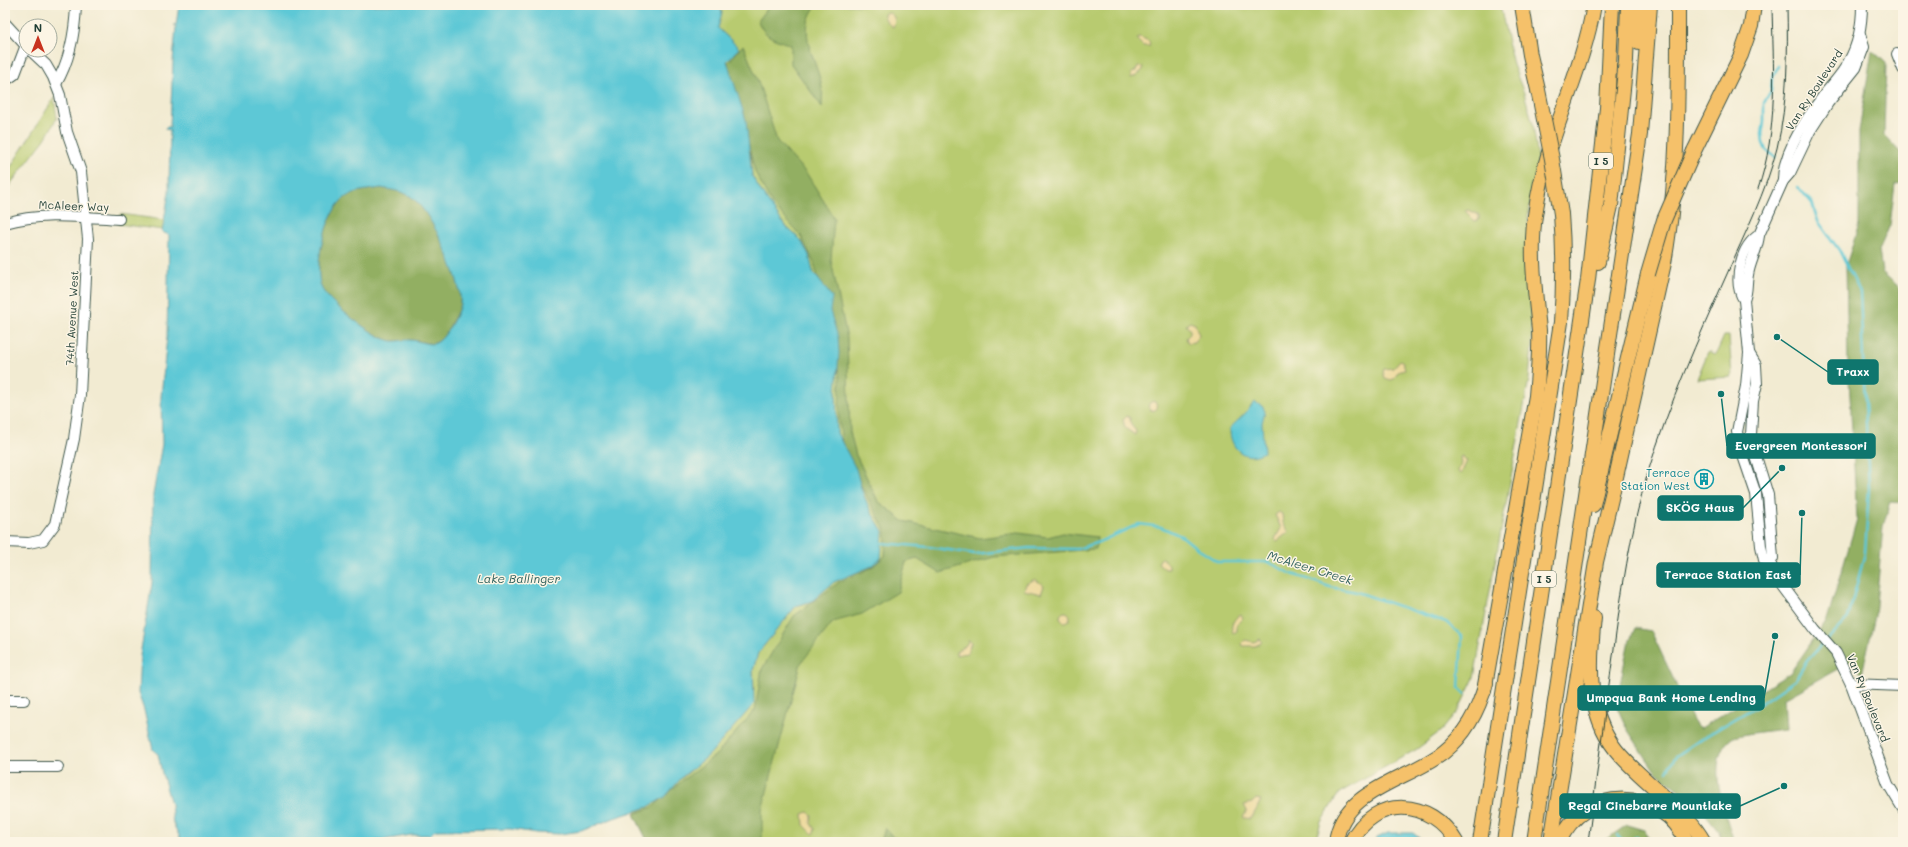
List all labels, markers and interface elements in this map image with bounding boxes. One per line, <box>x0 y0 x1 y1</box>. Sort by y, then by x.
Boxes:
north arrow <box>18 18 58 58</box>
text: N <box>34 20 42 35</box>
street label: Van Ry Boulevard <box>1782 46 1845 133</box>
road number: I 5 <box>1589 153 1613 169</box>
street label: McAleer Way <box>39 197 110 214</box>
street label: 74th Avenue West <box>62 270 81 366</box>
callout: Traxx <box>1828 360 1878 384</box>
text: Traxx <box>1836 363 1870 379</box>
callout: Evergreen Montessori <box>1727 434 1875 458</box>
text: Evergreen Montessori <box>1735 437 1867 453</box>
place label: Terrace Station West <box>1621 465 1690 493</box>
building icon: Terrace Station West <box>1693 468 1715 490</box>
callout: SKÖG Haus <box>1658 496 1743 520</box>
text: SKÖG Haus <box>1666 499 1734 515</box>
water label: McAleer Creek <box>1266 546 1356 588</box>
callout: Terrace Station East <box>1657 563 1800 587</box>
text: Terrace Station East <box>1664 566 1792 582</box>
water label: Lake Ballinger <box>477 570 561 586</box>
road number: I 5 <box>1532 571 1556 587</box>
street label: Van Ry Boulevard <box>1844 651 1893 744</box>
callout: Umpqua Bank Home Lending <box>1578 686 1764 710</box>
text: Umpqua Bank Home Lending <box>1586 689 1756 705</box>
callout: Regal Cinebarre Mountlake <box>1560 794 1740 818</box>
text: Regal Cinebarre Mountlake <box>1568 797 1732 813</box>

